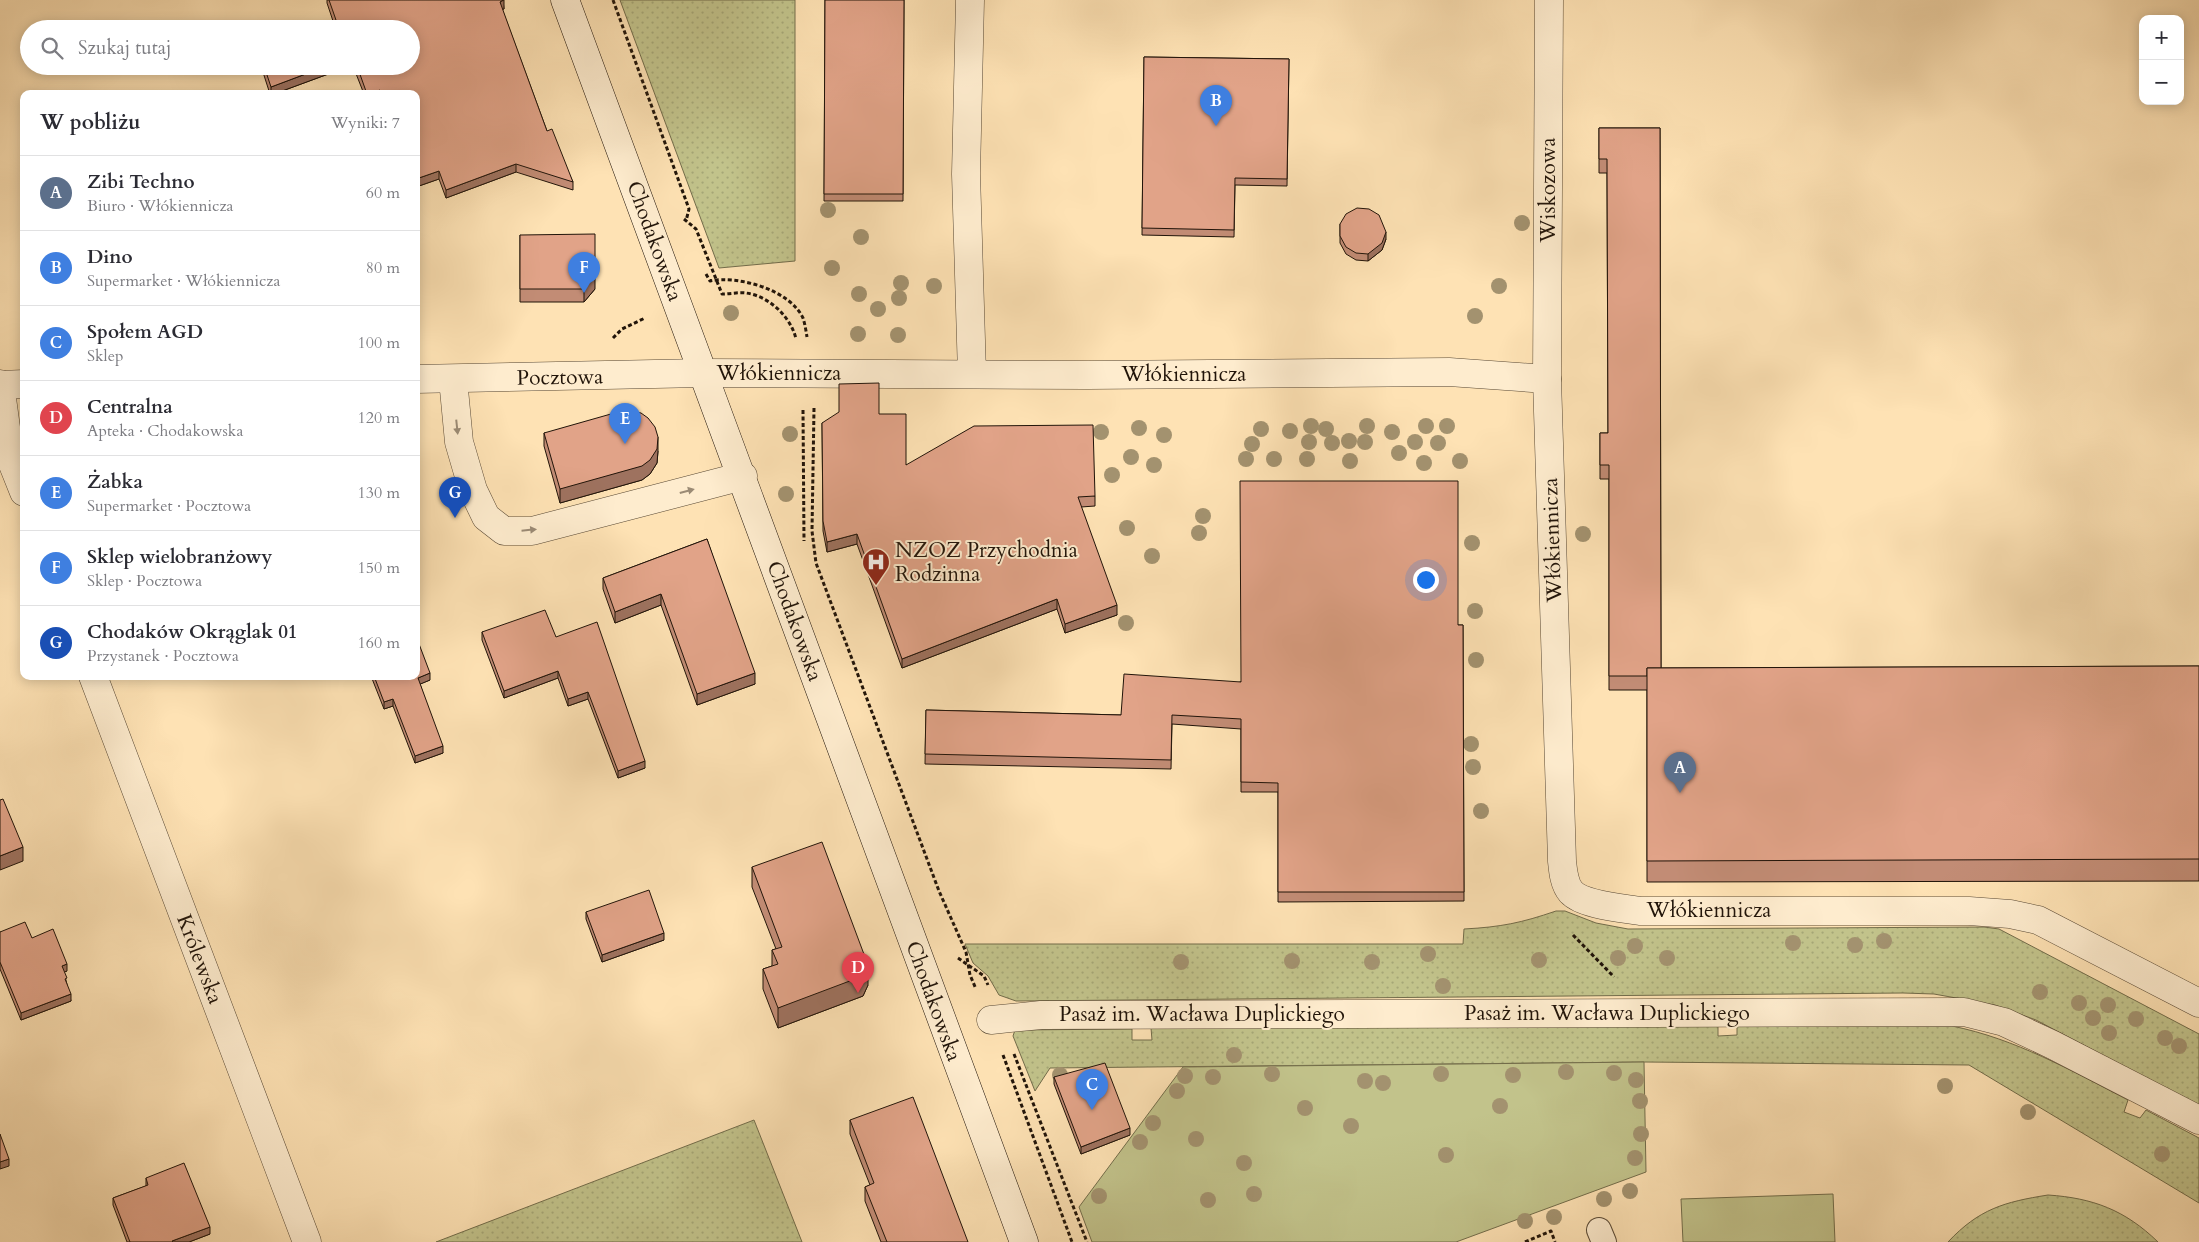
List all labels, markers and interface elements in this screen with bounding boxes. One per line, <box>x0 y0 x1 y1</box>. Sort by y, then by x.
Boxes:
map controls <box>2139 15 2184 105</box>
button: + <box>2139 15 2184 60</box>
search box <box>20 20 420 75</box>
icon: search <box>38 34 66 62</box>
text: Szukaj tutaj <box>78 35 171 61</box>
button: − <box>2139 60 2184 105</box>
pin: B <box>1200 85 1232 126</box>
text: W pobliżu <box>40 108 141 137</box>
text: Wyniki: 7 <box>331 112 400 134</box>
street label: Wiskozowa <box>1534 137 1563 244</box>
text: Zibi Techno <box>87 169 195 195</box>
street label: Chodakowska <box>619 177 690 305</box>
text: A <box>50 182 62 204</box>
text: 60 m <box>366 182 400 204</box>
text: Biuro · Włókiennicza <box>87 195 233 217</box>
text: Dino <box>87 244 133 270</box>
pin: F <box>568 252 600 293</box>
text: B <box>50 257 62 279</box>
text: 80 m <box>366 257 400 279</box>
text: Supermarket · Włókiennicza <box>87 270 280 292</box>
text: Społem AGD <box>87 319 203 345</box>
text: C <box>50 332 62 354</box>
text: 100 m <box>358 332 400 354</box>
text: Sklep <box>87 345 123 367</box>
street label: Włókiennicza <box>716 359 841 388</box>
street label: Włókiennicza <box>1121 360 1246 389</box>
street label: Pocztowa <box>516 362 604 393</box>
text: Centralna <box>87 394 173 420</box>
pin: E <box>609 403 641 444</box>
text: D <box>49 407 63 429</box>
text: 120 m <box>358 407 400 429</box>
one-way arrow <box>453 419 461 435</box>
text: Apteka · Chodakowska <box>87 420 243 442</box>
text: Żabka <box>87 469 143 495</box>
pin: G <box>439 477 471 518</box>
street label: Włókiennicza <box>1536 477 1569 604</box>
text: E <box>51 482 61 504</box>
text: 130 m <box>358 482 400 504</box>
one-way arrow <box>679 486 694 494</box>
text: Supermarket · Pocztowa <box>87 495 251 517</box>
one-way arrow <box>522 526 538 534</box>
place label: NZOZ Przychodnia Rodzinna <box>895 536 1078 589</box>
text: Sklep wielobranżowy <box>87 544 272 570</box>
hospital icon: NZOZ Przychodnia Rodzinna <box>861 547 891 586</box>
text: F <box>51 557 61 579</box>
text: 150 m <box>358 557 400 579</box>
street label: Chodakowska <box>759 557 830 685</box>
your location <box>1413 567 1439 593</box>
text: Sklep · Pocztowa <box>87 570 202 592</box>
text: Chodaków Okrąglak 01 <box>87 619 298 645</box>
text: G <box>49 632 63 654</box>
text: 160 m <box>358 632 400 654</box>
text: Przystanek · Pocztowa <box>87 645 239 667</box>
pin: A <box>1664 752 1696 793</box>
street label: Włókiennicza <box>1646 896 1771 925</box>
street label: Królewska <box>169 910 230 1008</box>
street label: Chodakowska <box>898 937 969 1065</box>
pin: D <box>842 952 874 993</box>
street label: Pasaż im. Wacława Duplickiego <box>1464 999 1750 1028</box>
street label: Pasaż im. Wacława Duplickiego <box>1059 1000 1345 1029</box>
pin: C <box>1076 1069 1108 1110</box>

